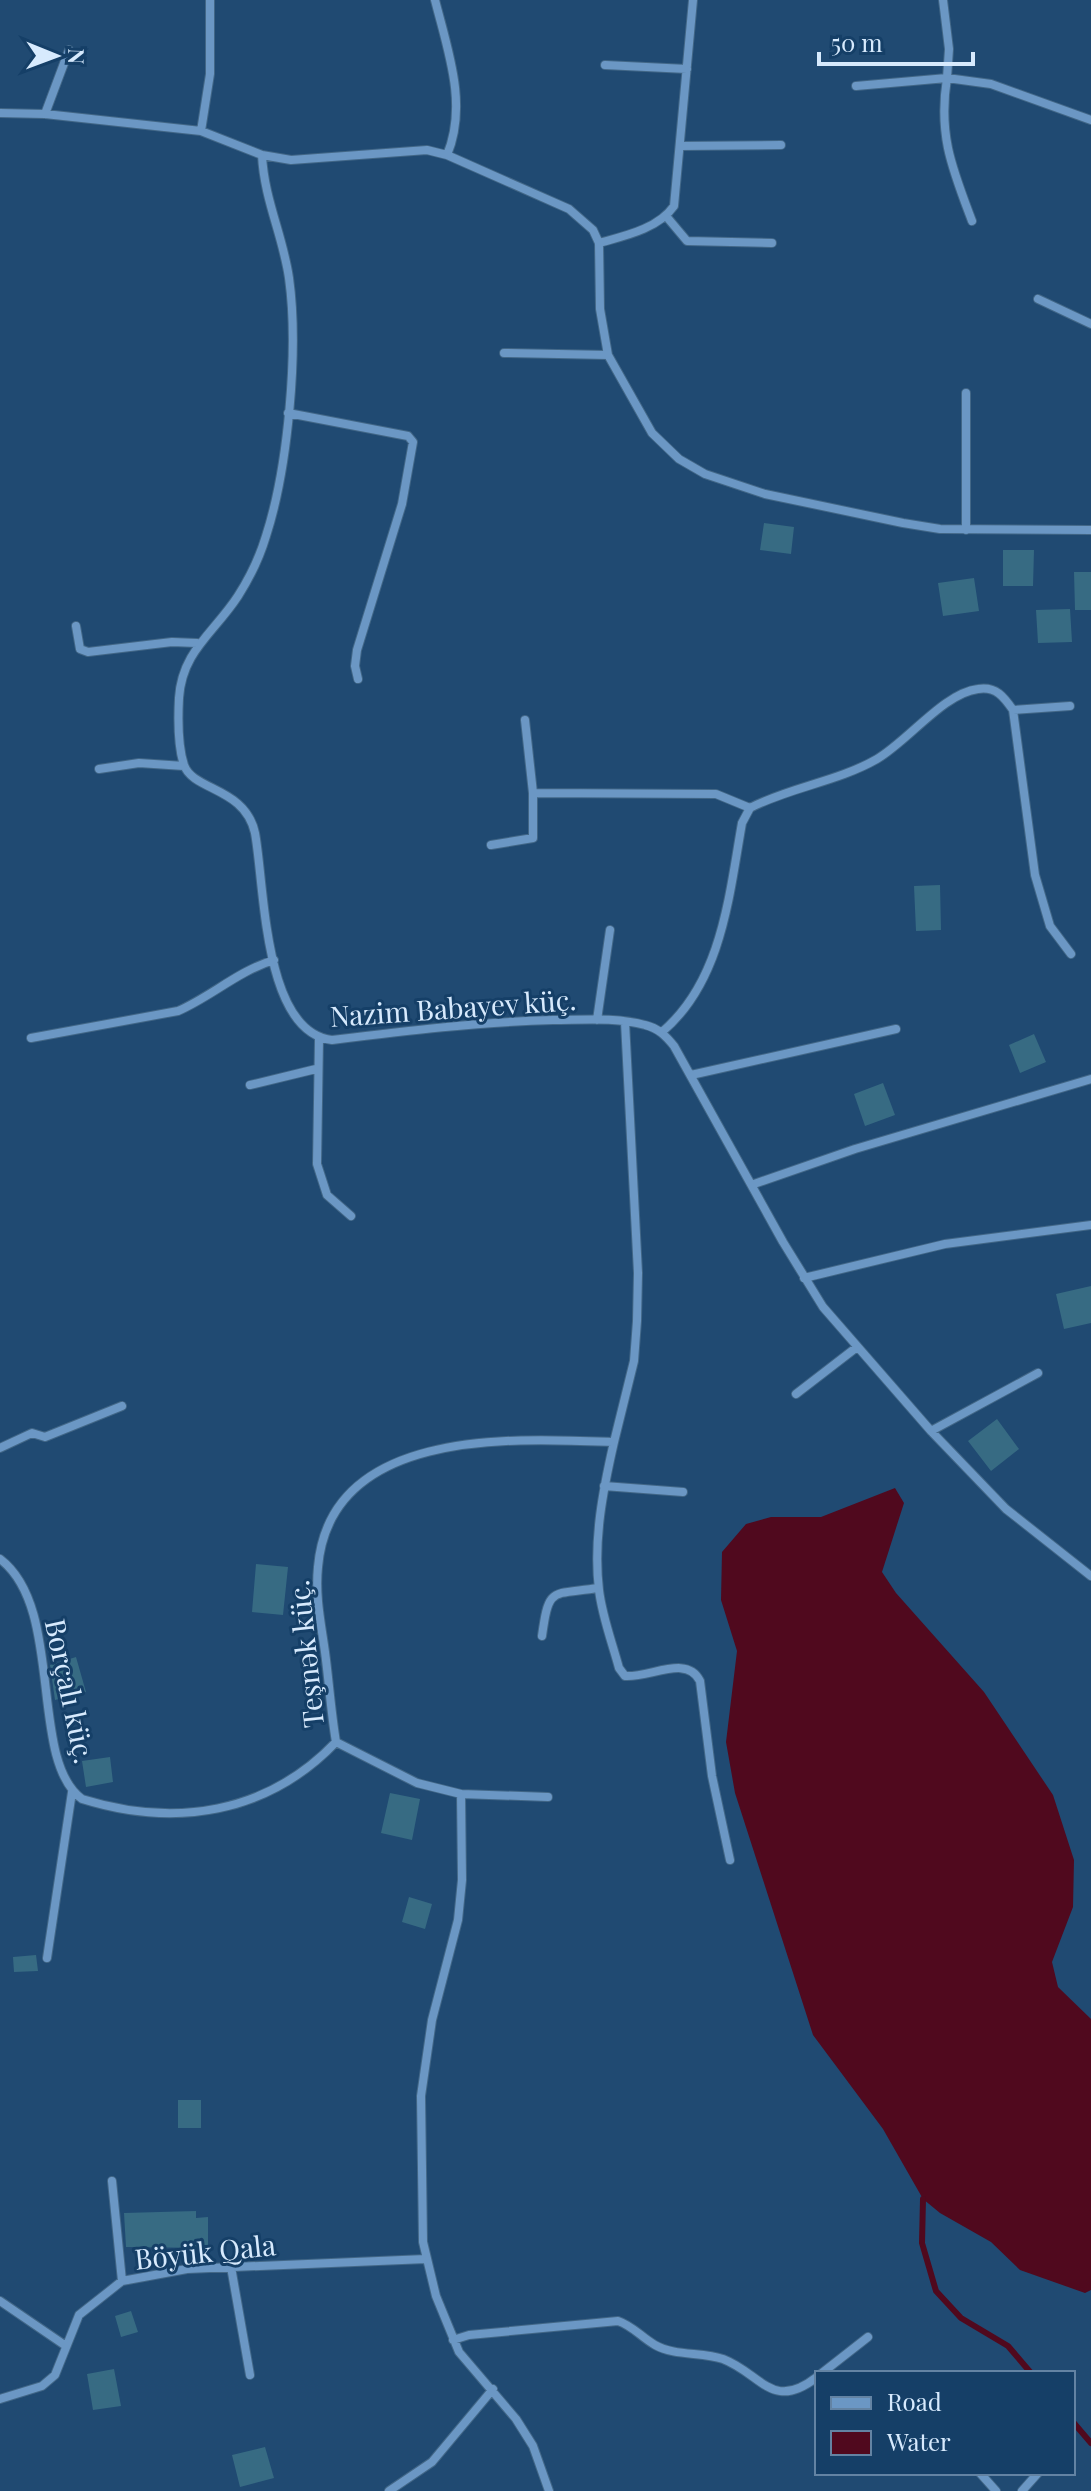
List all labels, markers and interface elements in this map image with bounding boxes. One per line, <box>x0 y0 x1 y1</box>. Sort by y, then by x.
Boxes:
north arrow <box>16 16 96 96</box>
scale bar <box>819 16 973 66</box>
text: 50 m <box>831 26 883 58</box>
text: N <box>62 48 92 65</box>
street label: Nazim Babayev küç. <box>329 980 577 1034</box>
street label: Teşnək küç. <box>279 1578 331 1730</box>
street label: Borçalı küç. <box>38 1615 104 1767</box>
street label: Böyük Qala <box>133 2225 277 2277</box>
legend <box>815 2371 1075 2475</box>
text: Road <box>887 2385 942 2417</box>
text: Water <box>886 2425 951 2457</box>

